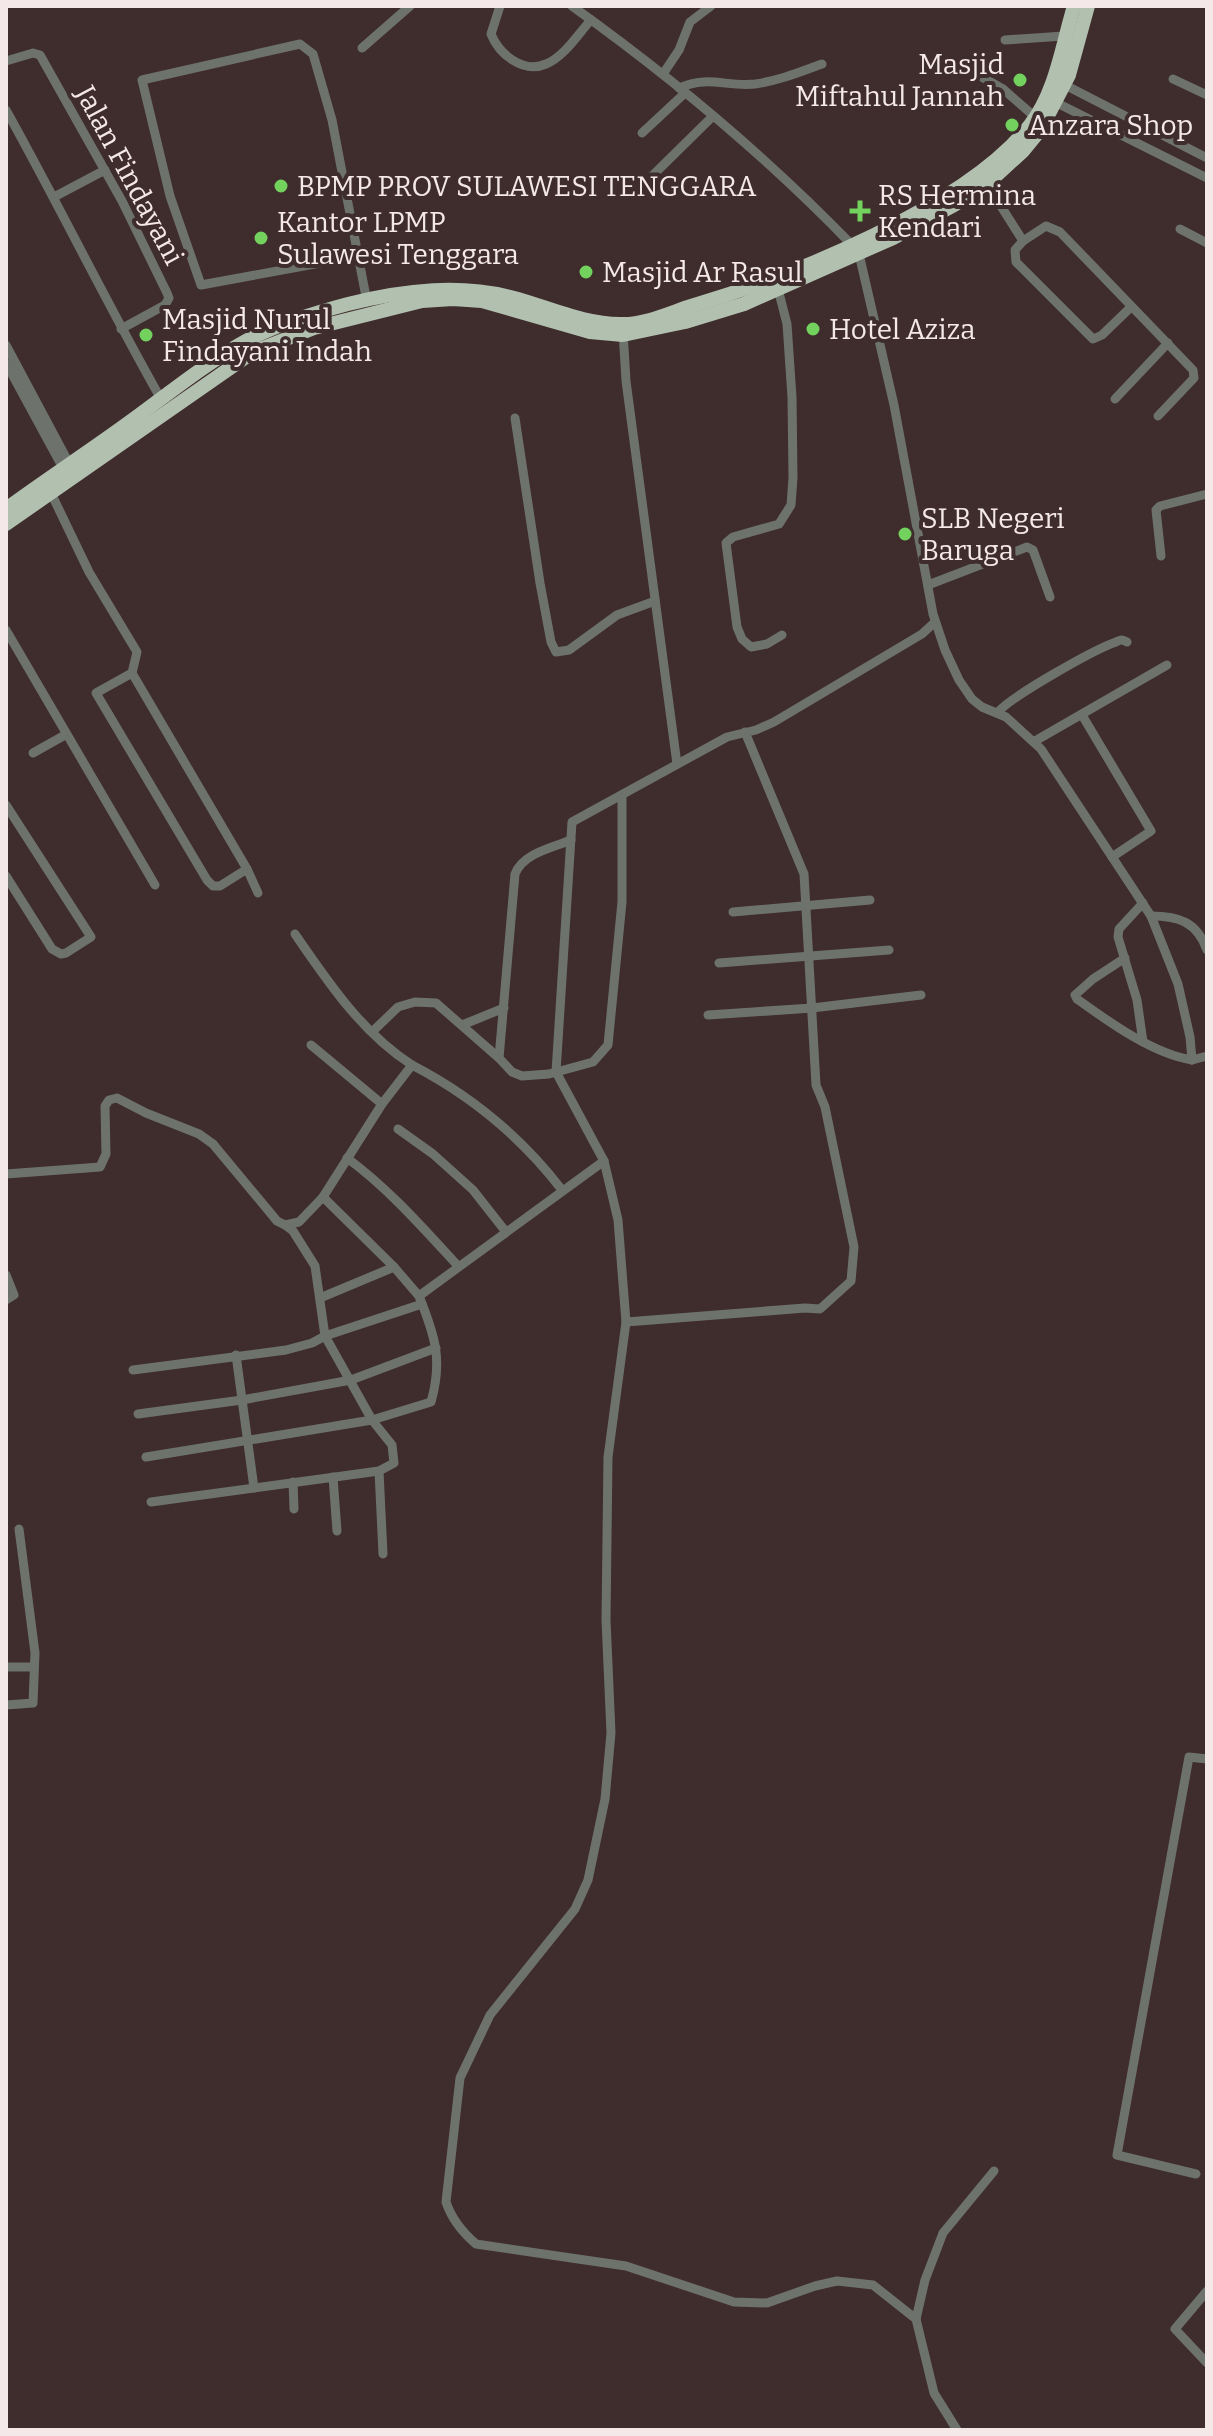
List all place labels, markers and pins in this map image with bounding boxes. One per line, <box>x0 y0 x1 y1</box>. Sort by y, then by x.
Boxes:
place label: Masjid Miftahul Jannah <box>795 48 1004 113</box>
marker: Masjid Miftahul Jannah <box>1011 71 1029 89</box>
place label: Anzara Shop <box>1028 109 1193 142</box>
marker: Anzara Shop <box>1003 116 1021 134</box>
place label: BPMP PROV SULAWESI TENGGARA <box>297 170 757 203</box>
marker: BPMP PROV SULAWESI TENGGARA <box>272 177 290 195</box>
place label: RS Hermina Kendari <box>878 179 1036 244</box>
marker: RS Hermina Kendari <box>849 200 871 222</box>
place label: Kantor LPMP Sulawesi Tenggara <box>277 206 519 271</box>
marker: Kantor LPMP Sulawesi Tenggara <box>252 229 270 247</box>
place label: Masjid Ar Rasul <box>602 256 803 289</box>
marker: Masjid Ar Rasul <box>577 263 595 281</box>
place label: Masjid Nurul Findayani Indah <box>162 303 372 368</box>
place label: Hotel Aziza <box>829 313 975 346</box>
marker: Hotel Aziza <box>804 320 822 338</box>
marker: Masjid Nurul Findayani Indah <box>137 326 155 344</box>
place label: SLB Negeri Baruga <box>921 502 1065 567</box>
marker: SLB Negeri Baruga <box>896 525 914 543</box>

